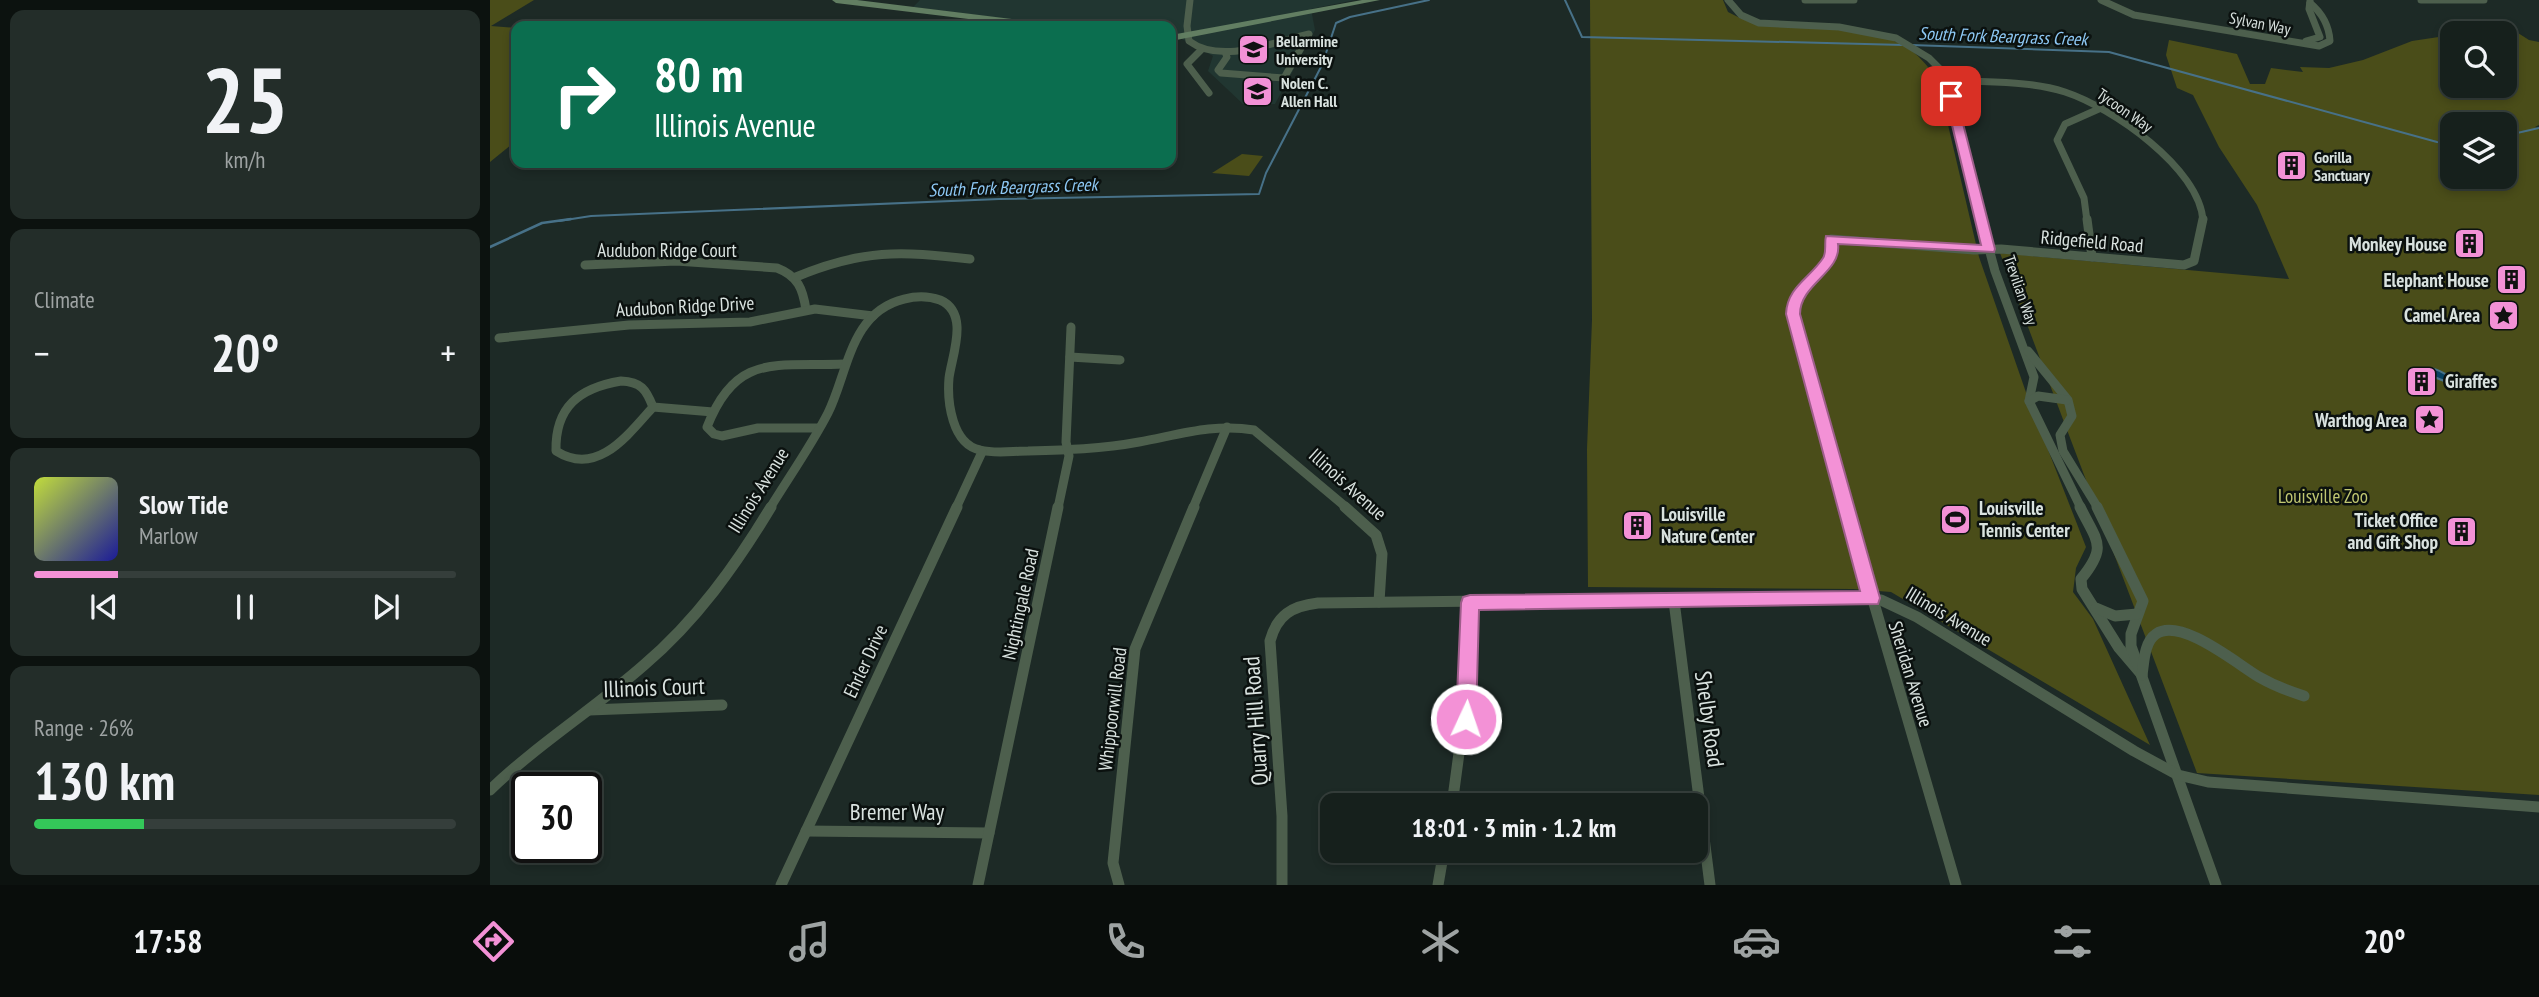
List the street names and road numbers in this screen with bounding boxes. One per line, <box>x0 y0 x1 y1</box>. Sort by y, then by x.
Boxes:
street label: Sylvan Way <box>2228 7 2292 39</box>
street label: Tycoon Way <box>2093 84 2157 136</box>
street label: Ridgefield Road <box>2040 225 2144 257</box>
street label: Audubon Ridge Court <box>597 238 738 262</box>
street label: Trevilian Way <box>2000 252 2042 328</box>
street label: Audubon Ridge Drive <box>615 290 755 322</box>
street label: Illinois Avenue <box>722 443 794 537</box>
street label: Illinois Avenue <box>1304 443 1392 525</box>
street label: Nightingale Road <box>997 546 1043 662</box>
street label: Illinois Avenue <box>1902 581 1996 651</box>
street label: Sheridan Avenue <box>1884 618 1939 730</box>
street label: Ehrler Drive <box>838 621 892 701</box>
street label: Whippoorwill Road <box>1093 646 1131 772</box>
street label: Quarry Hill Road <box>1236 655 1274 787</box>
street label: Shelby Road <box>1689 669 1731 769</box>
street label: Illinois Court <box>603 671 706 703</box>
street label: Bremer Way <box>850 797 945 826</box>

